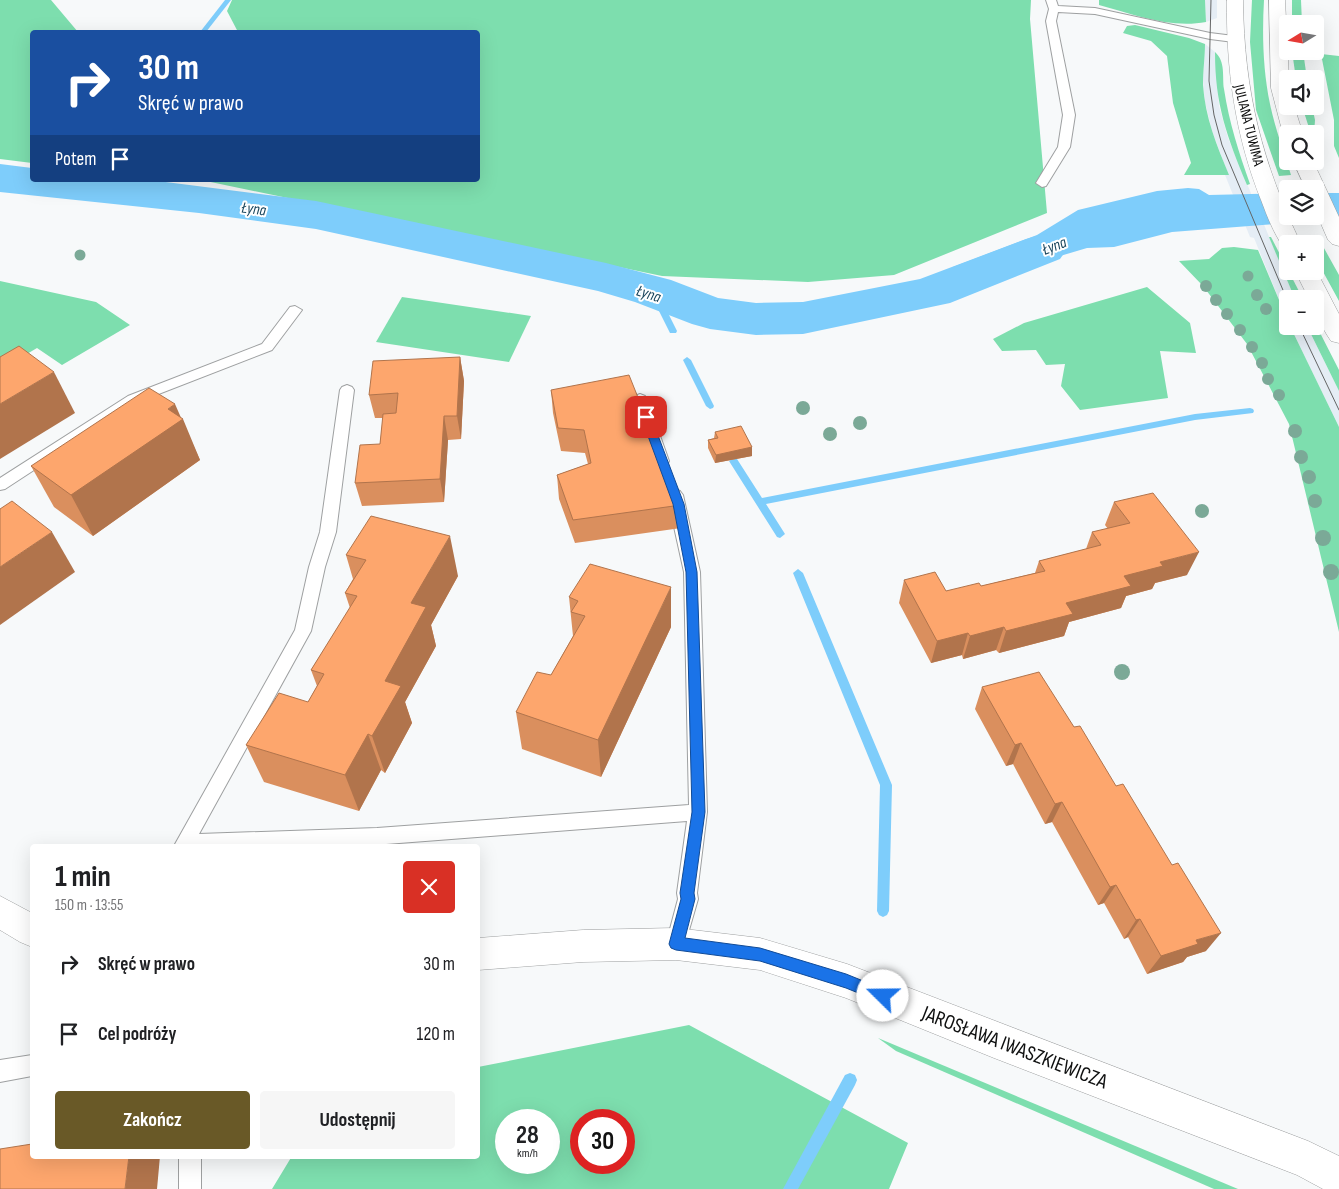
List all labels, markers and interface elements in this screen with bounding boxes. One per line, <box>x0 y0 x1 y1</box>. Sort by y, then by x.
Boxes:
north arrow <box>1279 15 1324 60</box>
map controls <box>1279 15 1324 335</box>
text: 30 m <box>138 47 199 90</box>
icon: right <box>55 50 120 115</box>
button: sound <box>1279 70 1324 115</box>
street label: JULIANA TUWIMA <box>1229 81 1268 169</box>
text: Skręć w prawo <box>138 90 244 117</box>
button: search <box>1279 125 1324 170</box>
icon: arrive <box>106 145 134 173</box>
text: Potem <box>55 148 96 171</box>
button: layers <box>1279 180 1324 225</box>
water label: Łyna <box>240 199 268 220</box>
water label: Łyna <box>1040 233 1070 260</box>
button: + <box>1279 235 1324 280</box>
water label: Łyna <box>634 282 664 307</box>
button: − <box>1279 290 1324 335</box>
pin <box>625 396 667 438</box>
icon: arrive <box>632 403 660 431</box>
text: 1 min <box>55 859 111 895</box>
button: close <box>403 861 455 913</box>
text: 150 m · 13:55 <box>55 896 123 915</box>
icon: right <box>55 950 83 978</box>
text: Skręć w prawo <box>98 953 195 976</box>
text: 30 m <box>423 953 455 976</box>
position arrow <box>856 969 908 1021</box>
street label: JAROSŁAWA IWASZKIEWICZA <box>918 1000 1112 1095</box>
icon: arrive <box>55 1020 83 1048</box>
text: Cel podróży <box>98 1023 176 1046</box>
text: 120 m <box>417 1023 455 1046</box>
button: Zakończ <box>55 1091 250 1149</box>
button: Udostępnij <box>260 1091 455 1149</box>
speed limit sign: 30 <box>570 1109 635 1174</box>
text: 28 <box>516 1120 539 1151</box>
text: km/h <box>517 1146 538 1161</box>

